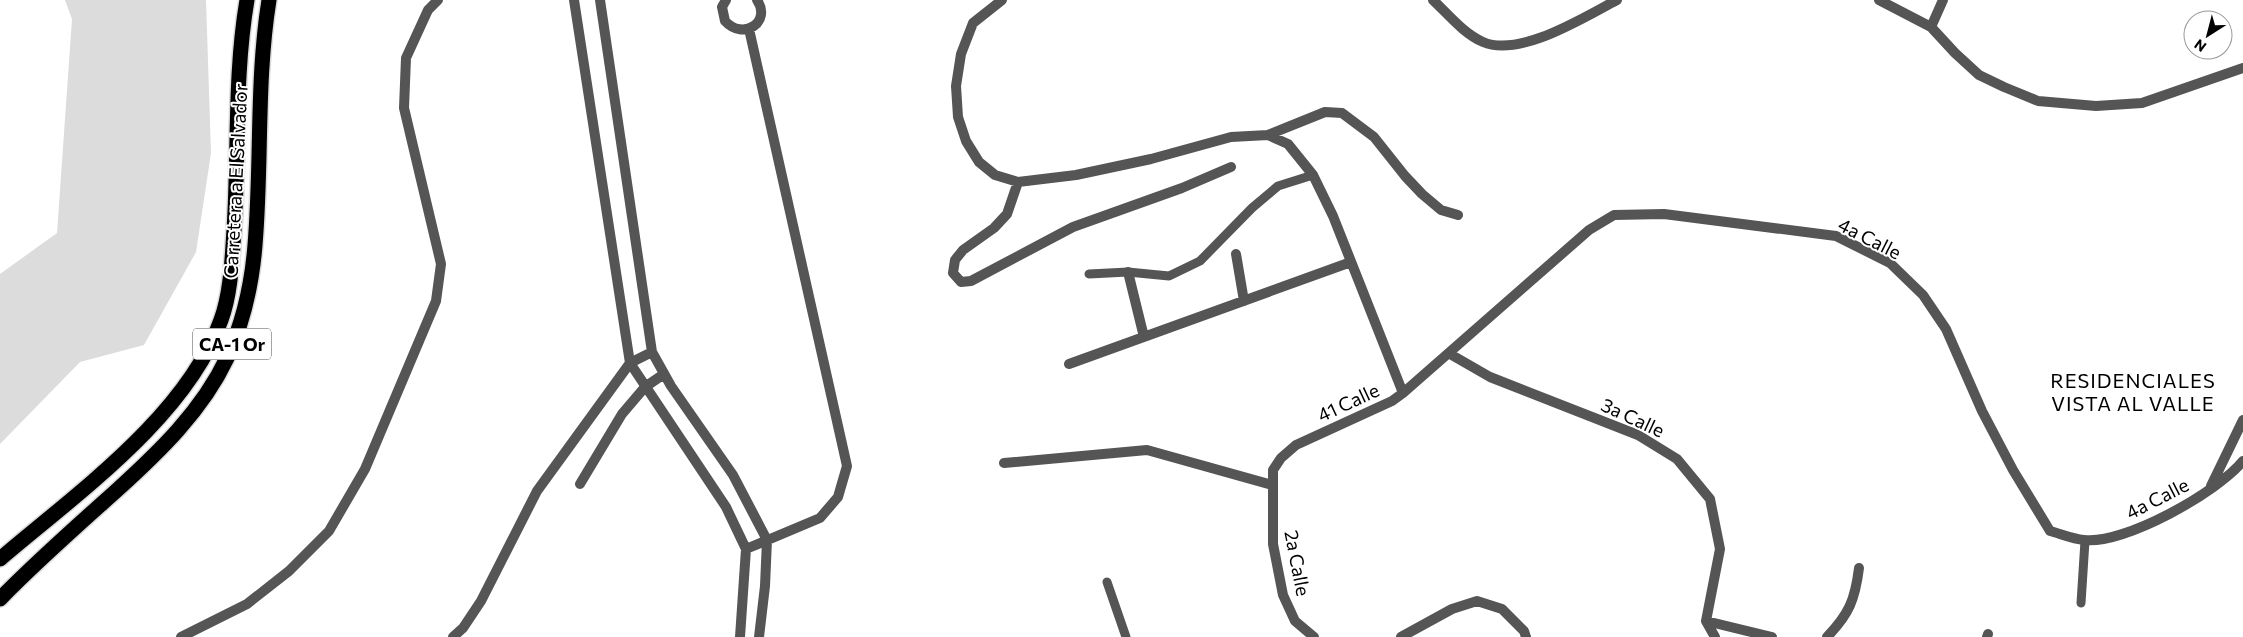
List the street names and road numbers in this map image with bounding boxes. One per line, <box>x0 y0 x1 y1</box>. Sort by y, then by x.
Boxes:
street label: Carretera a El Salvador <box>218 83 252 279</box>
street label: 4a Calle <box>1835 212 1905 264</box>
road number: CA-1 Or <box>193 328 271 359</box>
street label: 41 Calle <box>1314 378 1382 426</box>
street label: 3a Calle <box>1598 392 1668 442</box>
street label: 4a Calle <box>2122 472 2192 524</box>
street label: 2a Calle <box>1280 528 1316 598</box>

